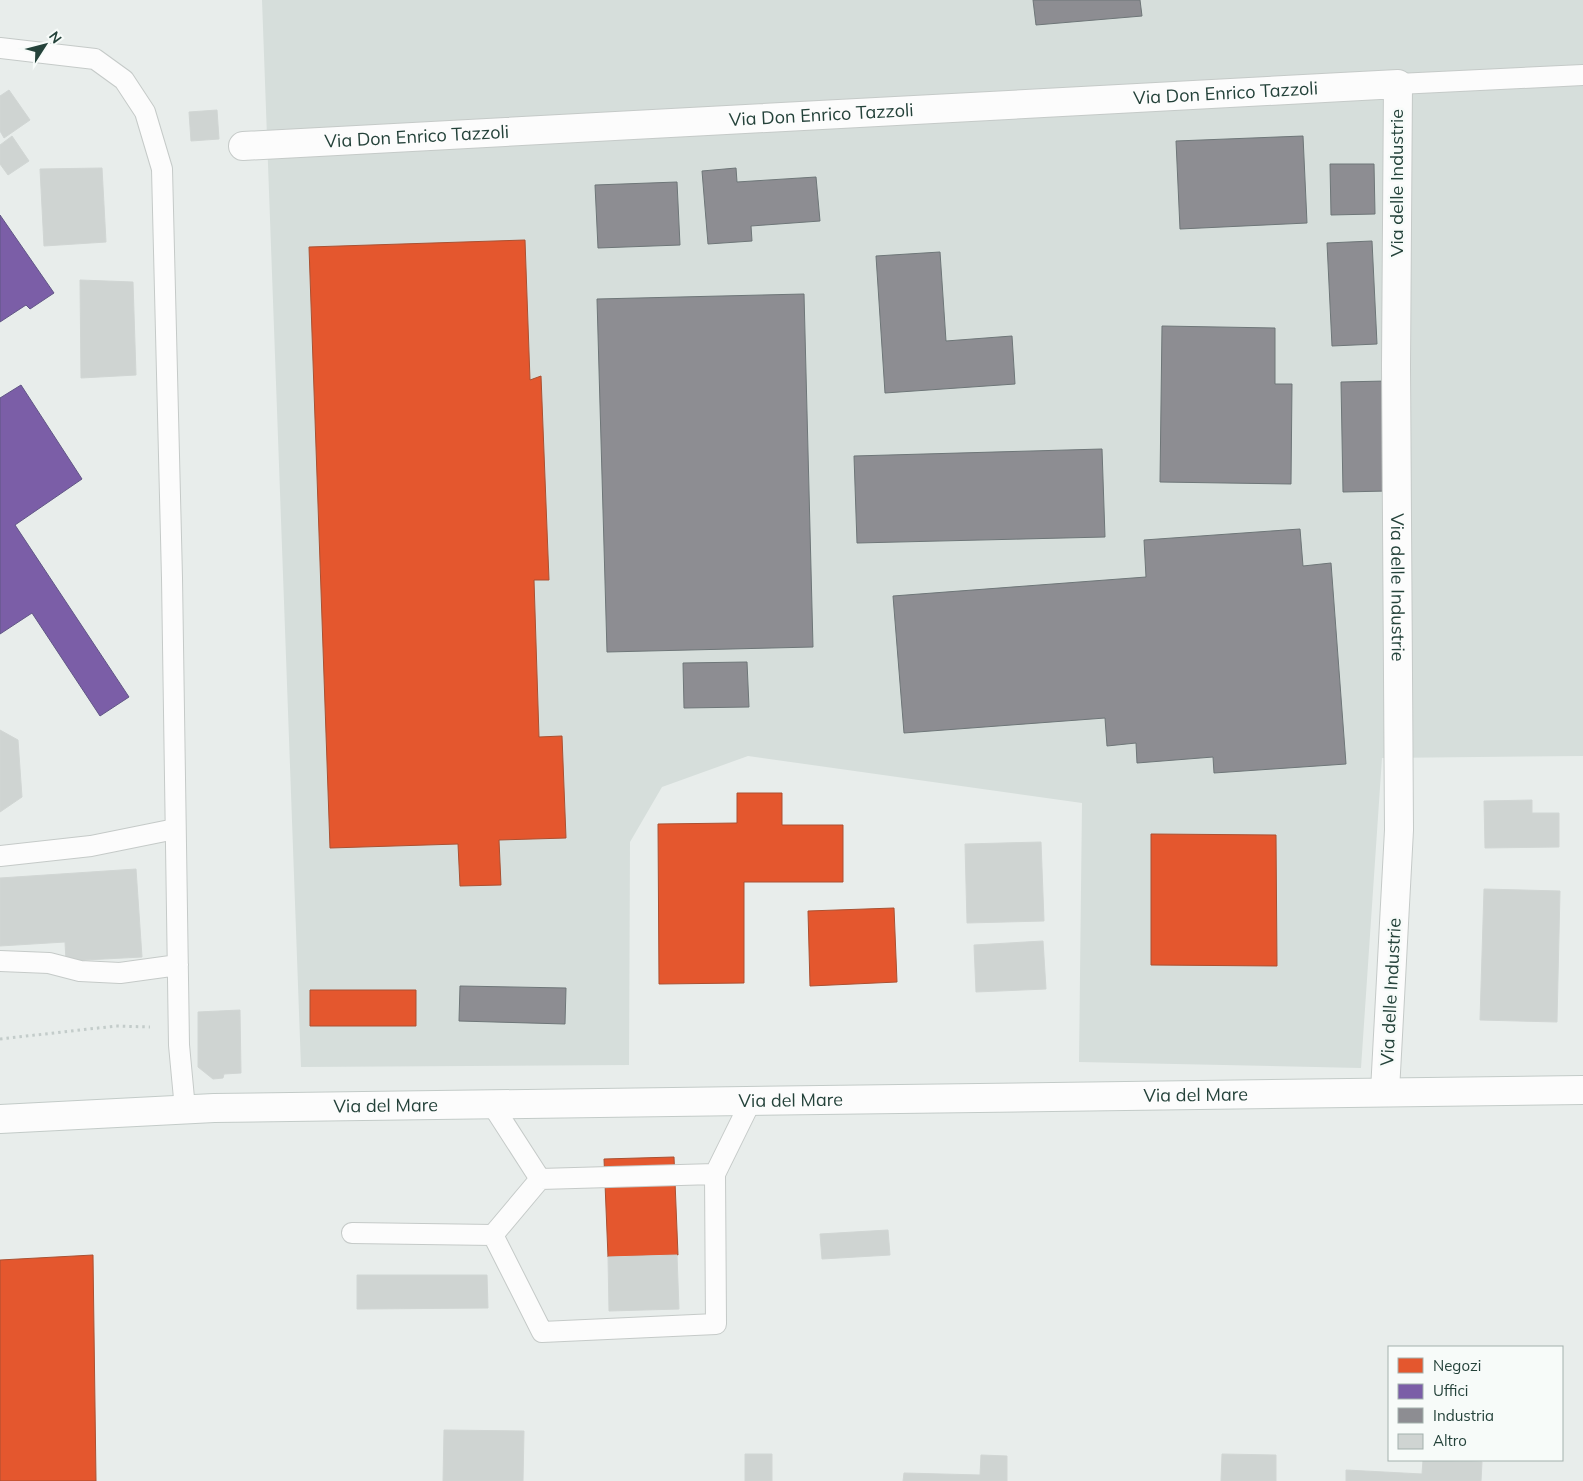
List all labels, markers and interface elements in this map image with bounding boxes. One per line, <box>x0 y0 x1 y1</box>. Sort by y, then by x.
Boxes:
north arrow <box>20 20 70 70</box>
text: N <box>45 28 66 47</box>
street label: Via Don Enrico Tazzoli <box>1133 76 1318 109</box>
street label: Via Don Enrico Tazzoli <box>728 98 914 131</box>
street label: Via delle Industrie <box>1385 109 1408 257</box>
street label: Via Don Enrico Tazzoli <box>324 120 510 153</box>
street label: Via delle Industrie <box>1386 513 1410 662</box>
street label: Via delle Industrie <box>1375 917 1406 1067</box>
street label: Via del Mare <box>1143 1082 1248 1107</box>
street label: Via del Mare <box>738 1088 843 1112</box>
street label: Via del Mare <box>333 1093 438 1117</box>
legend <box>1388 1346 1563 1461</box>
text: Negozi <box>1433 1356 1481 1375</box>
text: Uffici <box>1433 1381 1468 1400</box>
text: Industria <box>1433 1406 1494 1425</box>
text: Altro <box>1433 1431 1467 1450</box>

